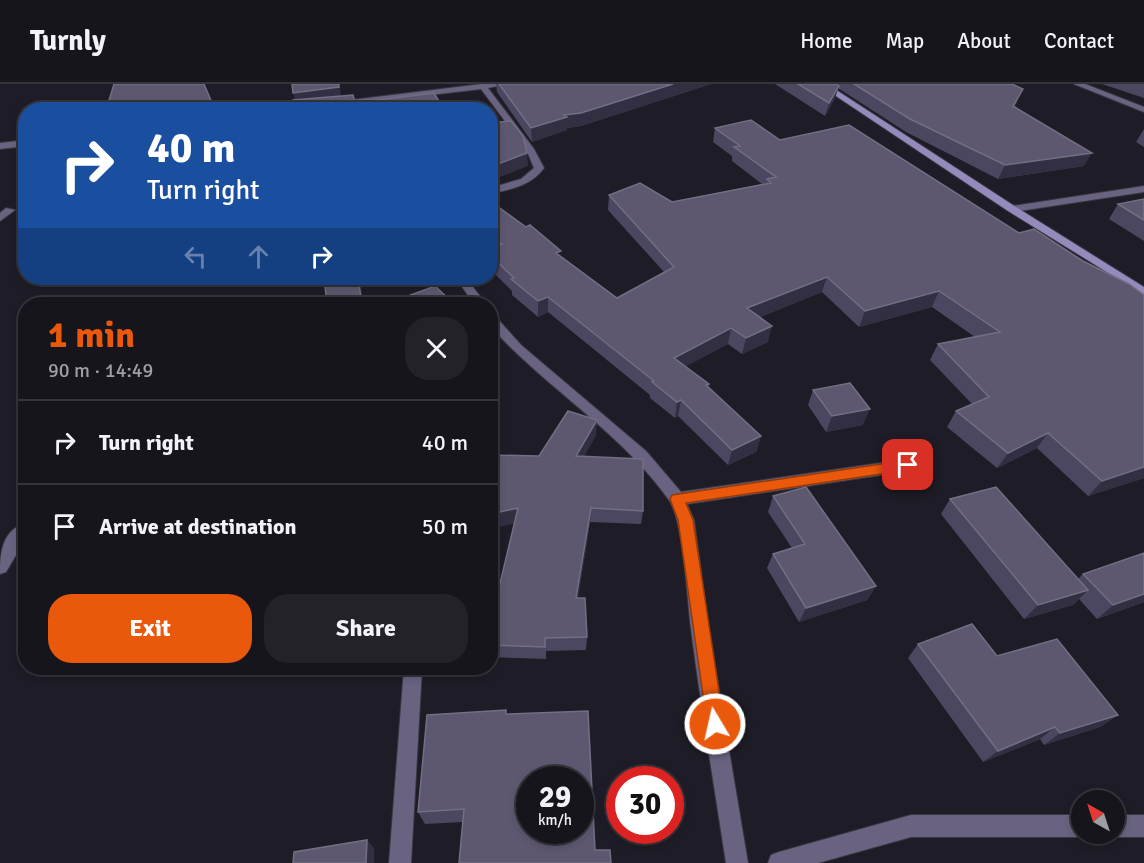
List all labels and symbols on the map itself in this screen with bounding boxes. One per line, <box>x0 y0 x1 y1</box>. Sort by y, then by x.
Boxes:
pin <box>882 439 933 490</box>
position arrow <box>683 692 747 756</box>
speed limit sign: 30 <box>606 766 684 844</box>
north arrow <box>1071 790 1125 844</box>

